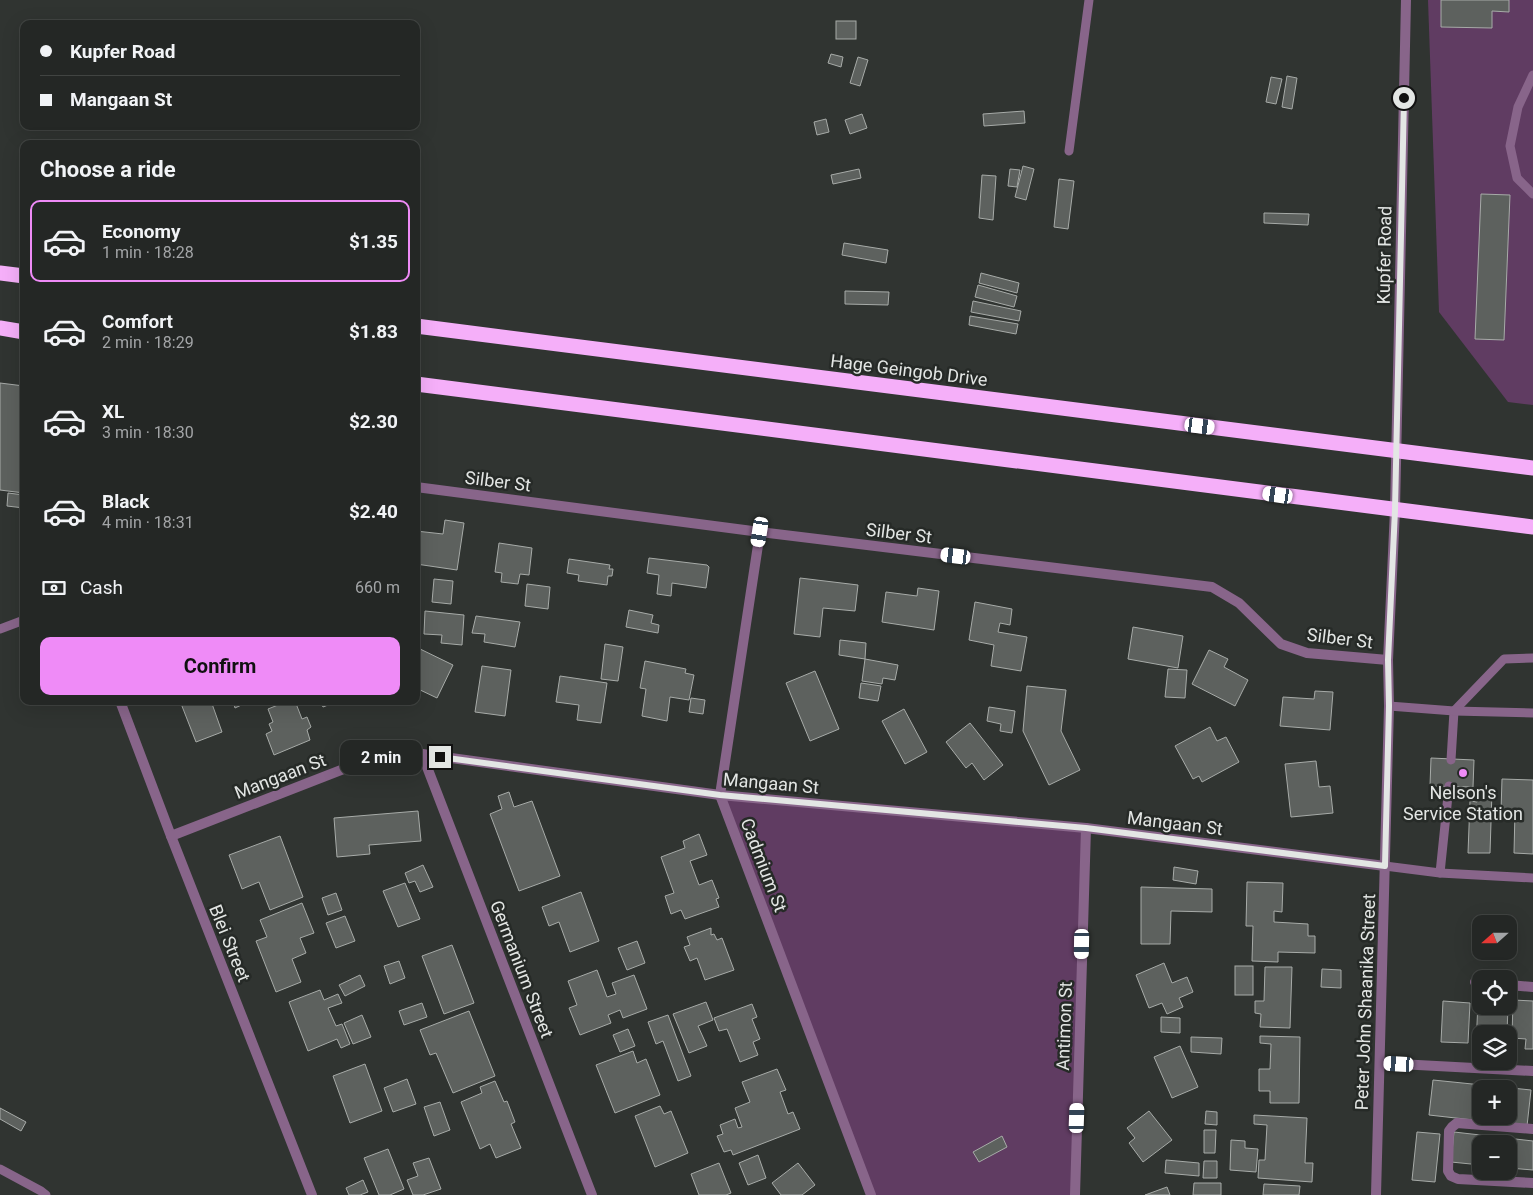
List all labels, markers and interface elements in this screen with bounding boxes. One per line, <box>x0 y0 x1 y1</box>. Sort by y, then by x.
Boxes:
text: Kupfer Road <box>70 40 175 63</box>
route start <box>1393 87 1415 109</box>
text: Mangaan St <box>70 88 172 111</box>
text: Choose a ride <box>40 157 176 182</box>
street label: Kupfer Road <box>1373 206 1395 304</box>
icon: car <box>42 219 87 264</box>
text: Economy <box>102 220 181 243</box>
text: $1.35 <box>349 230 398 253</box>
text: 1 min · 18:28 <box>102 243 194 262</box>
icon: car <box>42 309 87 354</box>
text: Comfort <box>102 310 173 333</box>
text: $1.83 <box>349 320 398 343</box>
text: 2 min · 18:29 <box>102 333 194 352</box>
street label: Hage Geingob Drive <box>829 350 989 390</box>
icon: car <box>42 399 87 444</box>
text: XL <box>102 400 124 423</box>
text: $2.30 <box>349 410 398 433</box>
car <box>1184 417 1215 435</box>
text: 3 min · 18:30 <box>102 423 194 442</box>
street label: Silber St <box>464 467 532 495</box>
car <box>1262 485 1293 505</box>
icon: car <box>42 489 87 534</box>
text: Black <box>102 490 149 513</box>
text: $2.40 <box>349 500 398 523</box>
text: 4 min · 18:31 <box>102 513 194 532</box>
car <box>750 516 769 548</box>
street label: Silber St <box>865 519 933 547</box>
car <box>940 547 971 565</box>
icon: cash <box>40 574 68 602</box>
text: Cash <box>80 576 123 599</box>
text: 660 m <box>355 578 400 597</box>
street label: Silber St <box>1306 624 1374 652</box>
button: Confirm <box>40 637 400 695</box>
callout: 2 min <box>340 740 422 774</box>
route end <box>429 746 451 768</box>
text: 2 min <box>361 748 401 767</box>
street label: Mangaan St <box>231 749 329 803</box>
marker: Nelson's Service Station <box>1457 767 1469 779</box>
street label: Mangaan St <box>722 768 820 798</box>
place label: Nelson's Service Station <box>1403 782 1523 824</box>
street label: Mangaan St <box>1126 807 1224 839</box>
street label: Cadmium St <box>737 815 792 915</box>
street label: Peter John Shaanika Street <box>1351 893 1379 1111</box>
street label: Germanium Street <box>486 897 558 1041</box>
street label: Blei Street <box>205 901 255 985</box>
north arrow <box>1472 915 1518 960</box>
map controls <box>1472 915 1517 1180</box>
car <box>1074 929 1089 959</box>
button: locate <box>1472 970 1517 1015</box>
street label: Antimon St <box>1052 981 1076 1071</box>
button: layers <box>1472 1025 1517 1070</box>
car <box>1383 1056 1414 1072</box>
button: + <box>1472 1080 1517 1125</box>
car <box>1068 1103 1085 1133</box>
button: − <box>1472 1135 1517 1180</box>

